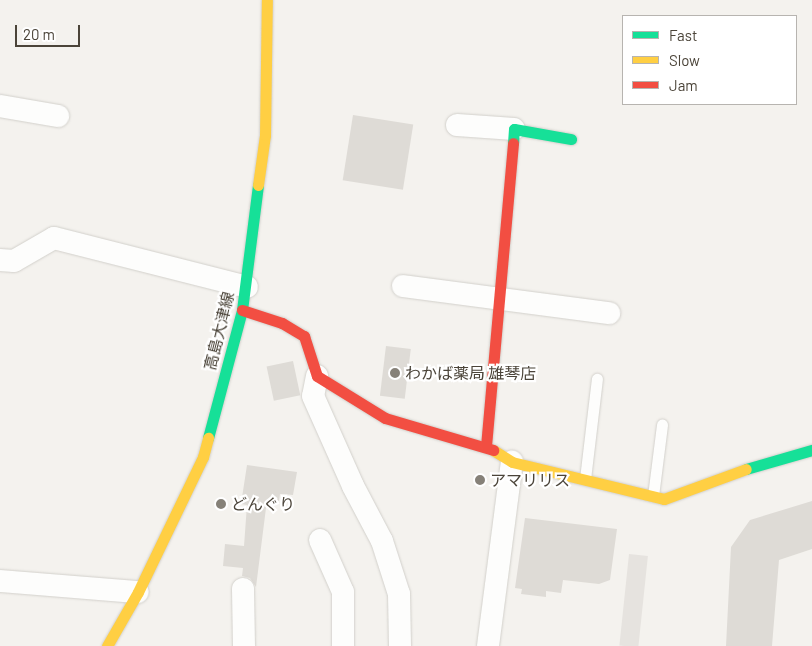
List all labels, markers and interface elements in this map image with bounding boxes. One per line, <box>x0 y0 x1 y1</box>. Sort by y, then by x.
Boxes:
scale bar <box>18 15 82 47</box>
legend <box>622 15 797 105</box>
text: 20 m <box>23 25 55 43</box>
text: Fast <box>669 26 697 44</box>
text: Slow <box>669 51 700 69</box>
text: Jam <box>669 76 698 94</box>
street label: 高島大津線 <box>200 290 238 372</box>
place label: わかば薬局 雄琴店 <box>405 363 536 383</box>
marker: わかば薬局 雄琴店 <box>389 367 401 379</box>
place label: アマリリス <box>490 470 570 490</box>
marker: アマリリス <box>474 474 486 486</box>
place label: どんぐり <box>231 494 295 514</box>
marker: どんぐり <box>215 498 227 510</box>

